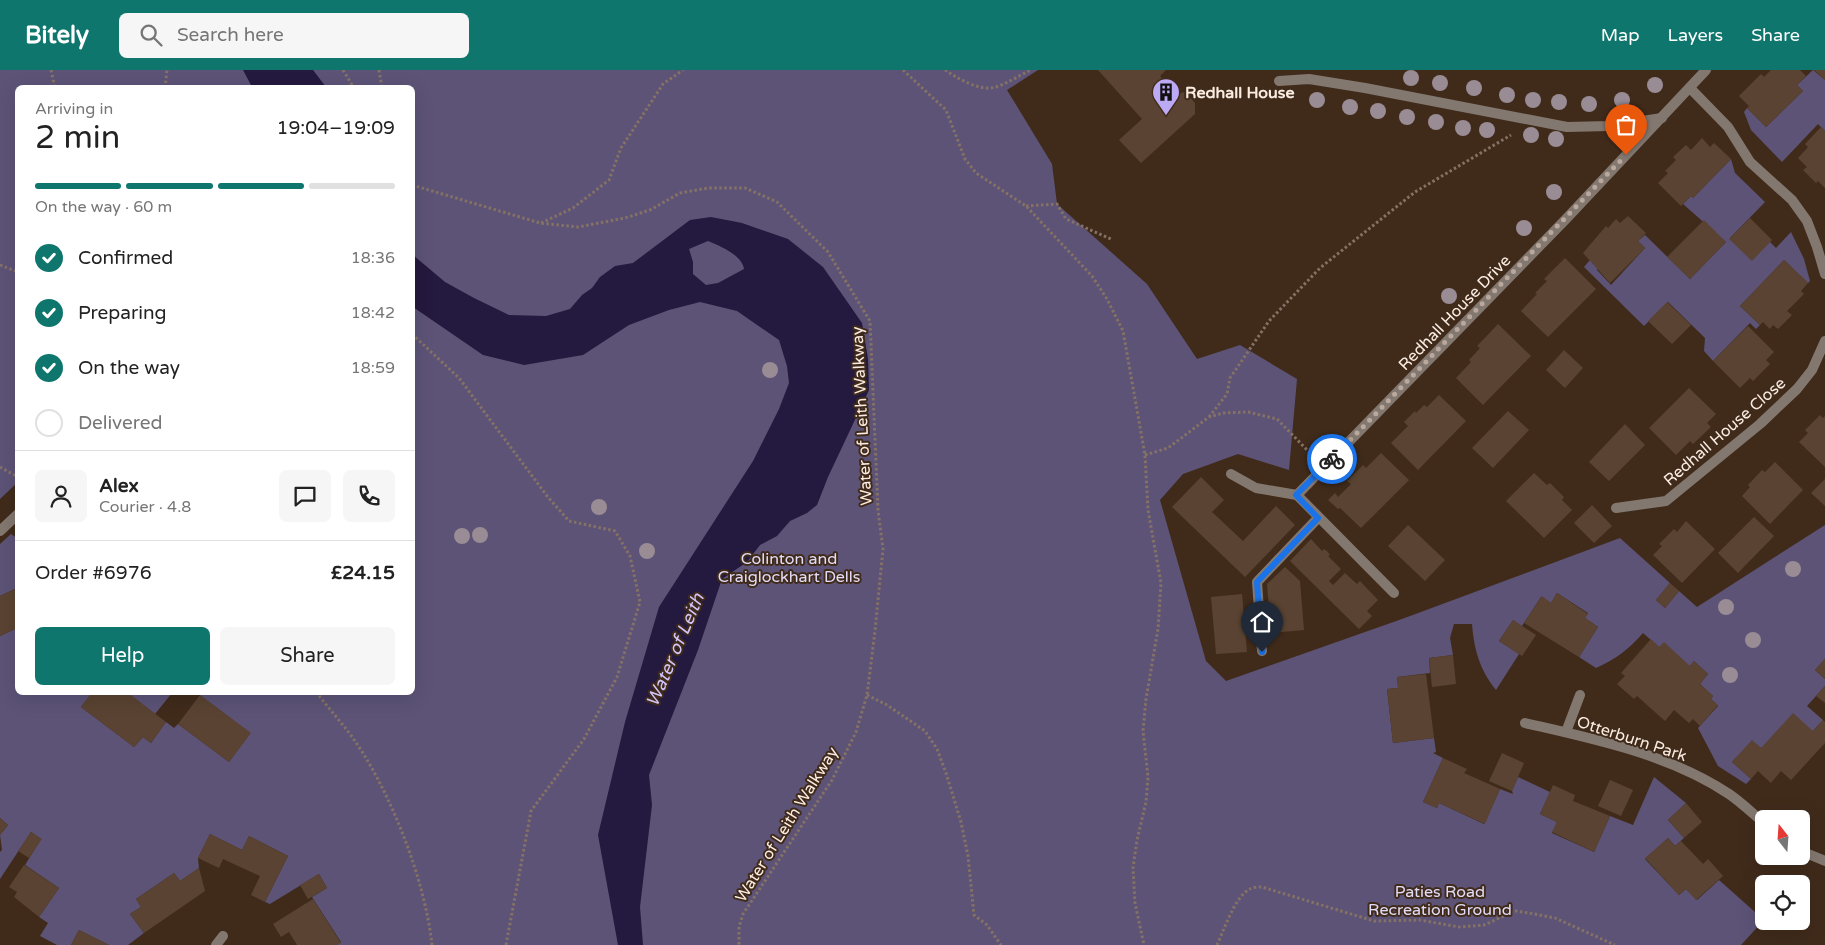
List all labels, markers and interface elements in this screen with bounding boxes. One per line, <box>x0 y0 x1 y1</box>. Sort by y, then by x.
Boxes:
search box <box>119 13 469 58</box>
text: Bitely <box>25 21 89 50</box>
icon: search <box>137 21 165 49</box>
text: Search here <box>177 24 284 46</box>
text: Map <box>1601 24 1640 46</box>
text: Layers <box>1668 24 1723 46</box>
text: Share <box>1751 24 1800 46</box>
building icon: Redhall House <box>1151 77 1181 116</box>
place label: Redhall House <box>1185 83 1294 103</box>
text: Arriving in <box>35 99 113 119</box>
pin <box>1605 104 1647 155</box>
icon: bag <box>1612 111 1640 139</box>
text: 19:04–19:09 <box>276 117 395 139</box>
text: 2 min <box>35 119 120 157</box>
text: On the way · 60 m <box>35 197 172 217</box>
icon: check <box>35 244 63 272</box>
text: Confirmed <box>78 247 173 269</box>
text: 18:36 <box>351 248 395 268</box>
street label: Redhall House Drive <box>1394 251 1515 375</box>
icon: check <box>35 299 63 327</box>
text: Preparing <box>78 302 167 324</box>
text: 18:42 <box>351 303 395 323</box>
street label: Water of Leith Walkway <box>847 326 877 506</box>
icon: check <box>35 354 63 382</box>
text: On the way <box>78 357 180 379</box>
text: 18:59 <box>351 358 395 378</box>
street label: Redhall House Close <box>1660 373 1790 490</box>
text: Delivered <box>78 412 163 434</box>
courier <box>1307 434 1357 484</box>
icon: bike <box>1318 445 1346 473</box>
button: person <box>35 470 87 522</box>
button: chat <box>279 470 331 522</box>
button: phone <box>343 470 395 522</box>
text: Alex <box>99 475 139 497</box>
text: Courier · 4.8 <box>99 497 191 517</box>
park label: Colinton and Craiglockhart Dells <box>718 549 860 587</box>
text: Order #6976 <box>35 562 152 584</box>
text: £24.15 <box>331 562 395 584</box>
water label: Water of Leith <box>641 589 709 710</box>
pin <box>1241 601 1283 652</box>
icon: home <box>1248 608 1276 636</box>
button: Help <box>35 627 210 685</box>
button: Share <box>220 627 395 685</box>
street label: Otterburn Park <box>1574 712 1689 766</box>
street label: Water of Leith Walkway <box>731 743 843 906</box>
north arrow <box>1755 810 1810 865</box>
map controls <box>1755 810 1810 930</box>
button: locate <box>1755 875 1810 930</box>
park label: Paties Road Recreation Ground <box>1368 882 1512 920</box>

